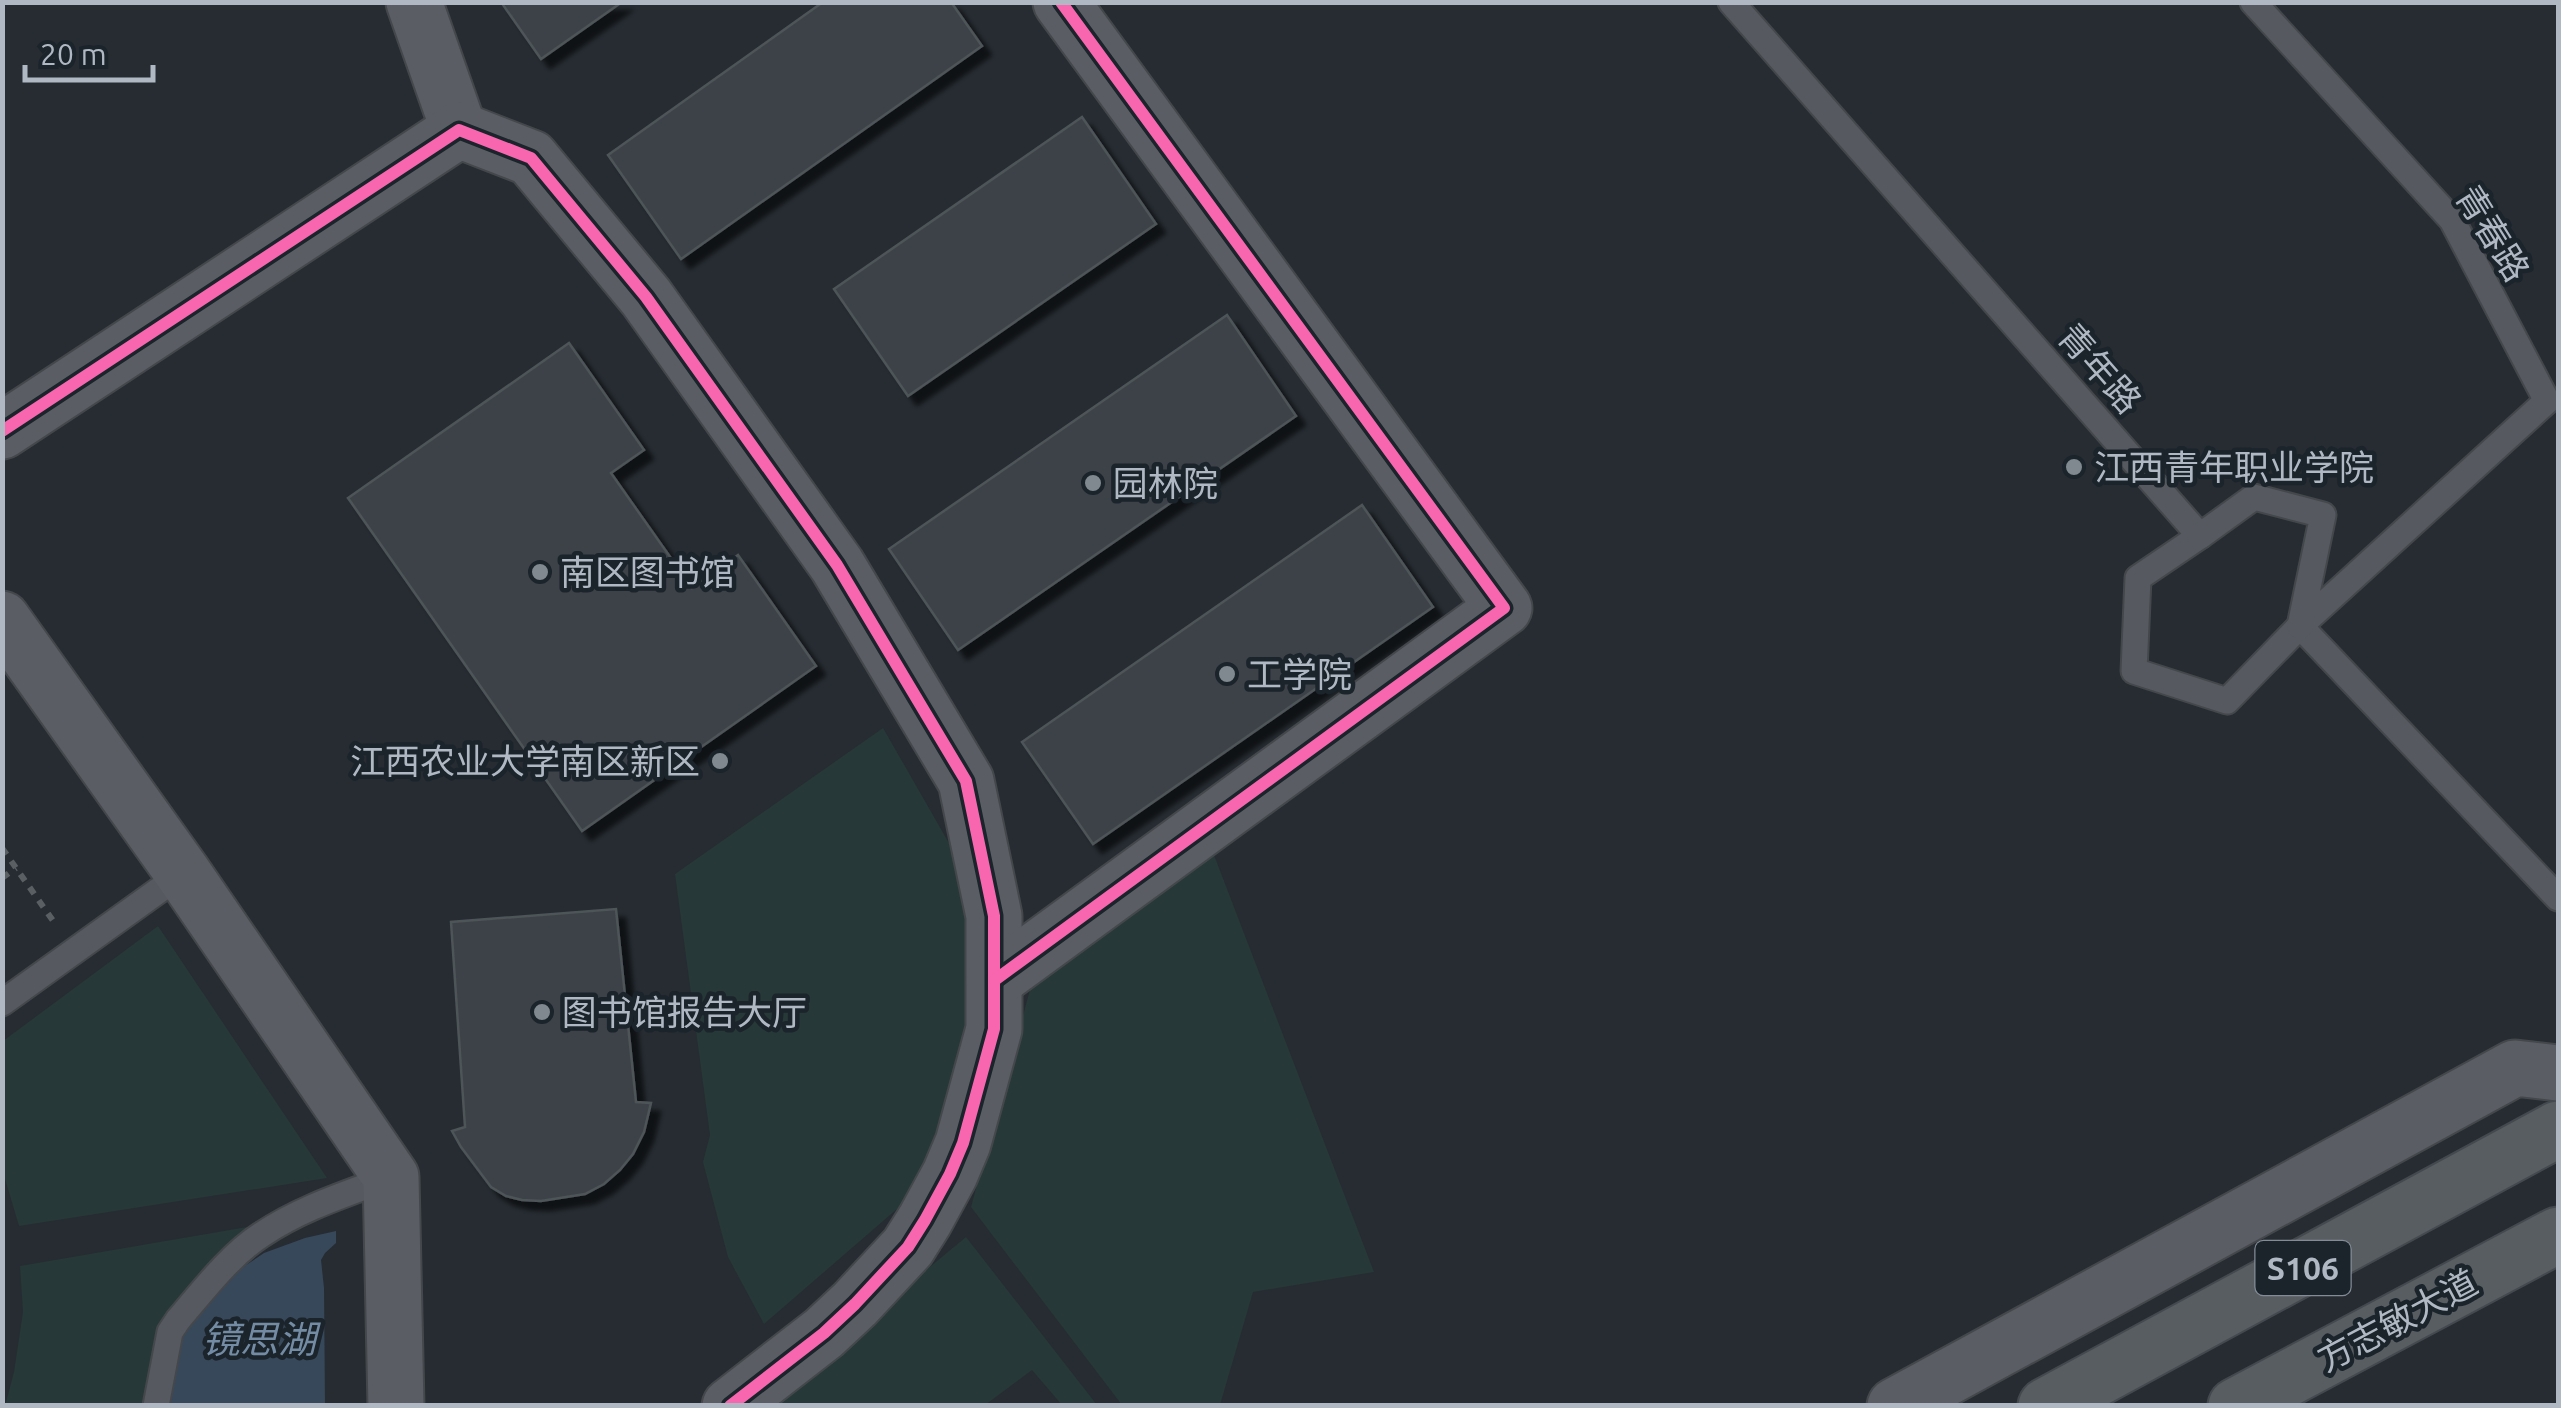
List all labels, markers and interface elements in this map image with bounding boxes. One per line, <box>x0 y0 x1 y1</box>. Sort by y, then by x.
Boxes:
scale bar <box>25 20 152 82</box>
text: 20 m <box>40 37 107 71</box>
street label: 青春路 <box>2448 178 2538 288</box>
street label: 青年路 <box>2050 315 2150 421</box>
place label: 江西青年职业学院 <box>2094 447 2374 487</box>
marker: 江西青年职业学院 <box>2063 456 2085 478</box>
place label: 园林院 <box>1113 463 1218 503</box>
marker: 园林院 <box>1082 472 1104 494</box>
place label: 南区图书馆 <box>560 552 735 592</box>
marker: 南区图书馆 <box>529 561 551 583</box>
place label: 工学院 <box>1247 654 1352 694</box>
marker: 工学院 <box>1216 663 1238 685</box>
place label: 江西农业大学南区新区 <box>350 741 700 781</box>
marker: 江西农业大学南区新区 <box>709 750 731 772</box>
place label: 图书馆报告大厅 <box>562 992 807 1032</box>
marker: 图书馆报告大厅 <box>531 1001 553 1023</box>
road number: S106 <box>2256 1241 2350 1295</box>
street label: 方志敏大道 <box>2310 1261 2484 1379</box>
water label: 镜思湖 <box>202 1318 321 1360</box>

